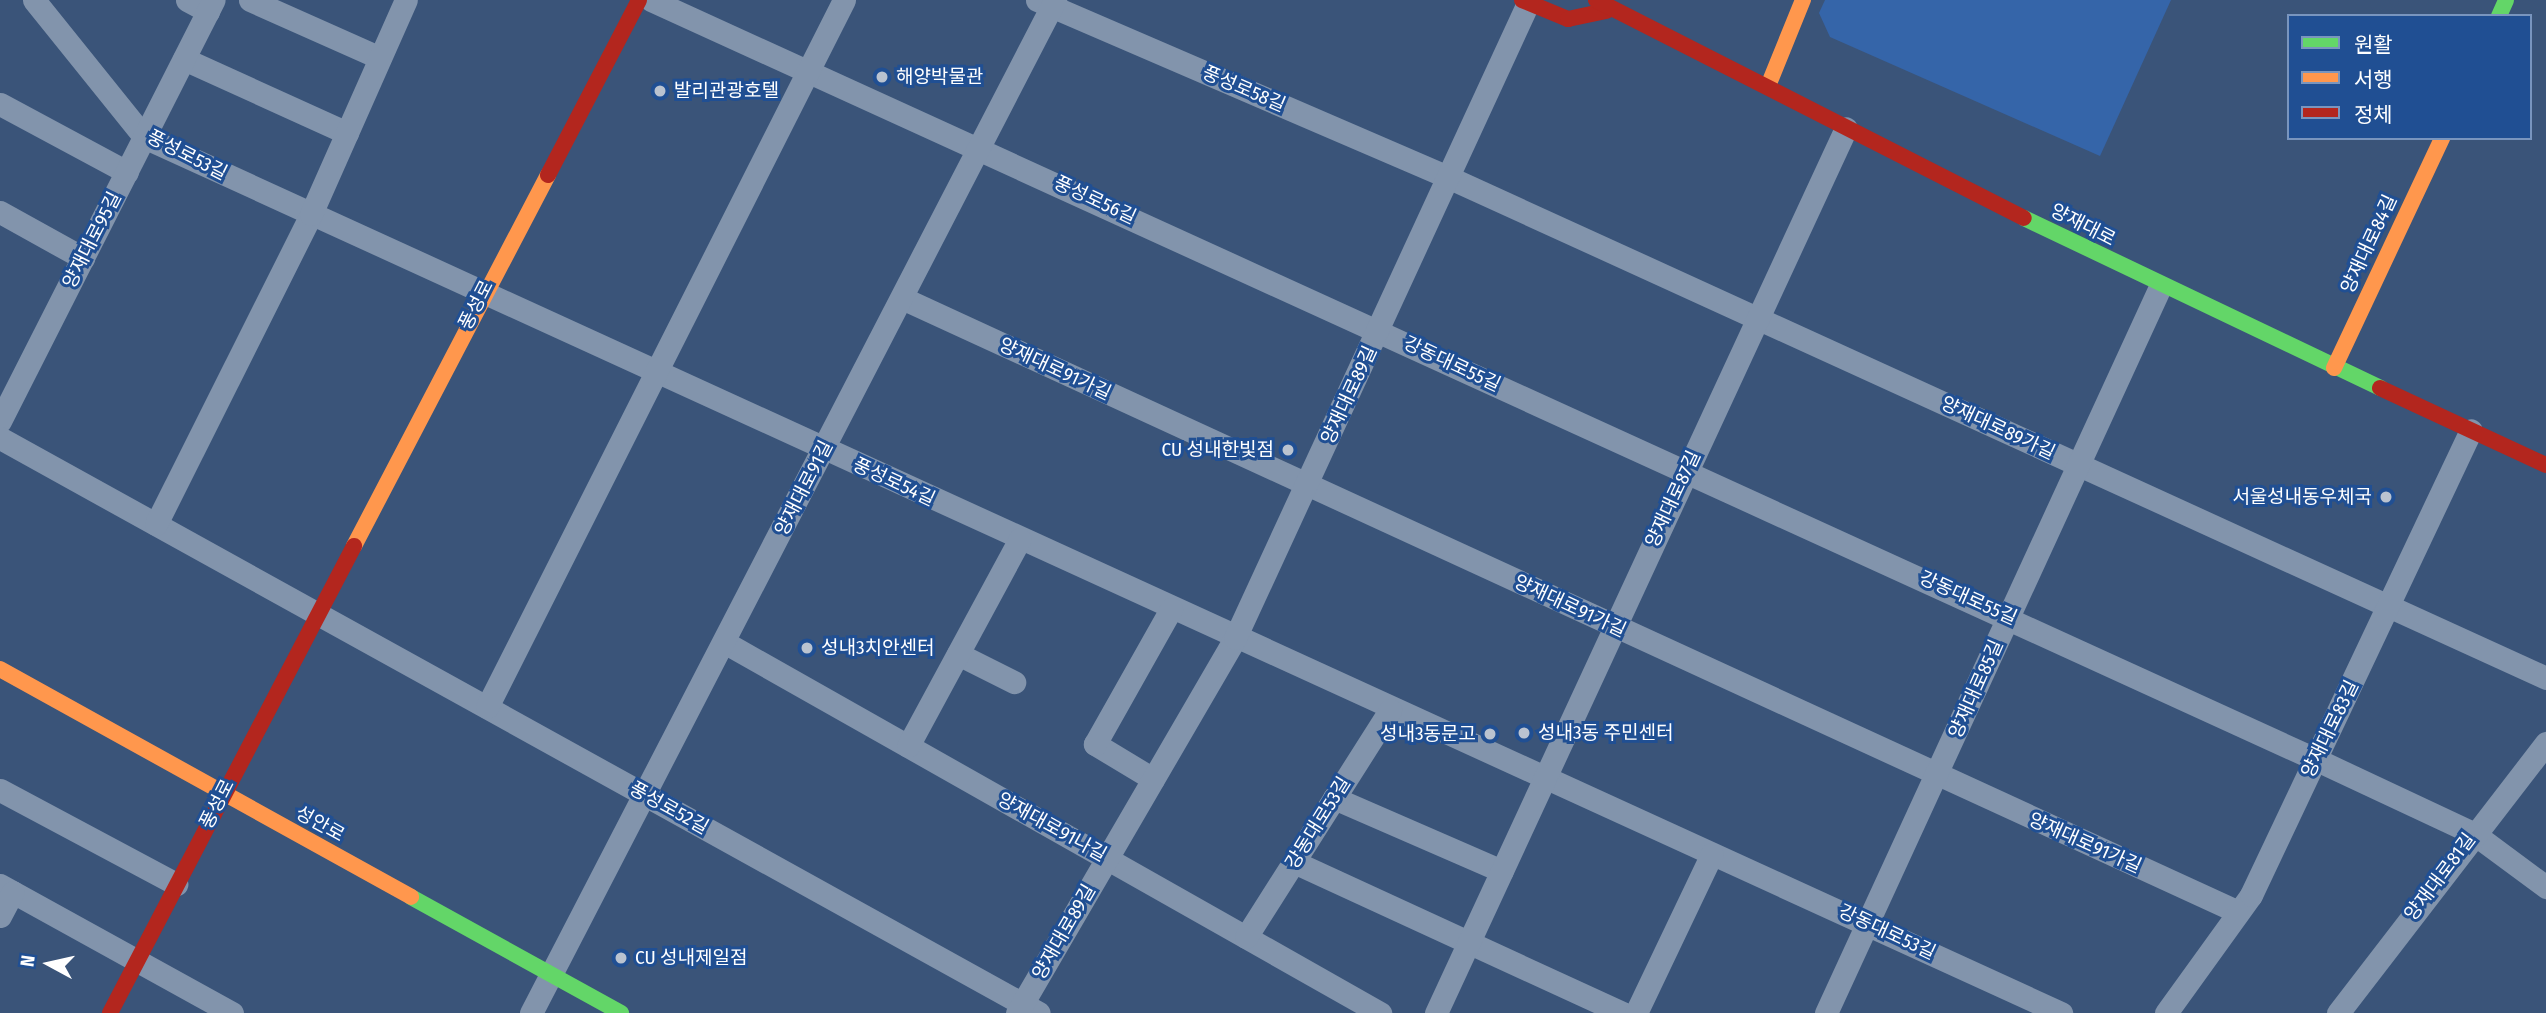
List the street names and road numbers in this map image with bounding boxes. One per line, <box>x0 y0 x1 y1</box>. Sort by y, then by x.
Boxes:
street label: 풍성로58길 <box>1199 61 1289 117</box>
street label: 풍성로53길 <box>143 125 231 185</box>
street label: 풍성로56길 <box>1050 171 1140 229</box>
street label: 양재대로95길 <box>58 188 126 292</box>
street label: 양재대로84길 <box>2336 191 2402 297</box>
street label: 양재대로 <box>2047 199 2119 251</box>
street label: 풍성로 <box>454 276 498 334</box>
street label: 강동대로55길 <box>1400 332 1504 396</box>
street label: 양재대로91가길 <box>995 333 1115 405</box>
street label: 양재대로89길 <box>1316 342 1382 448</box>
street label: 양재대로89가길 <box>1937 392 2059 464</box>
street label: 양재대로91길 <box>770 437 838 539</box>
street label: 양재대로87길 <box>1641 447 1705 551</box>
street label: 풍성로54길 <box>849 453 939 511</box>
street label: 강동대로55길 <box>1916 566 2020 630</box>
street label: 양재대로91가길 <box>1510 570 1630 642</box>
street label: 양재대로85길 <box>1944 636 2008 742</box>
street label: 양재대로83길 <box>2297 677 2363 781</box>
street label: 강동대로53길 <box>1281 773 1355 873</box>
street label: 풍성로 <box>195 775 239 833</box>
street label: 풍성로52길 <box>626 777 712 839</box>
street label: 양재대로91나길 <box>993 788 1111 866</box>
street label: 성안로 <box>292 801 348 847</box>
street label: 양재대로91가길 <box>2025 808 2145 878</box>
street label: 양재대로81길 <box>2400 829 2480 925</box>
street label: 양재대로89길 <box>1028 880 1100 984</box>
street label: 강동대로53길 <box>1835 900 1939 964</box>

